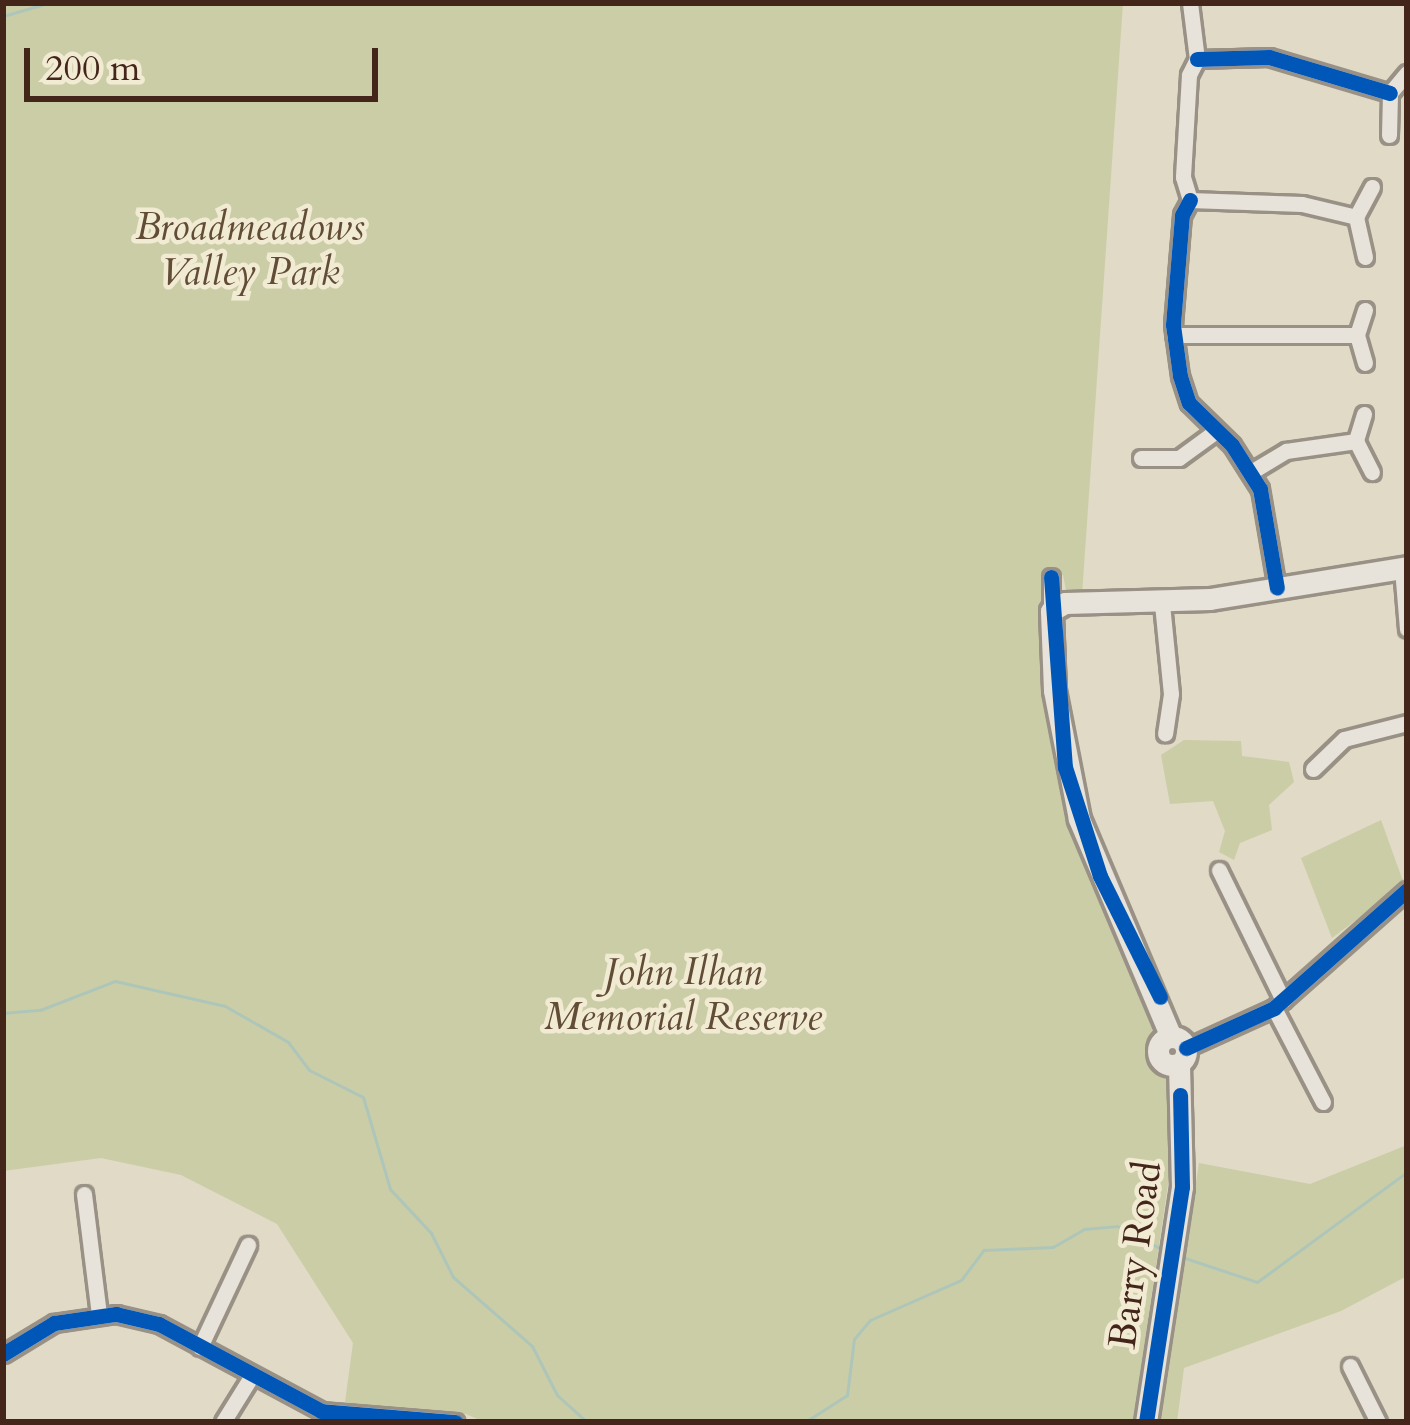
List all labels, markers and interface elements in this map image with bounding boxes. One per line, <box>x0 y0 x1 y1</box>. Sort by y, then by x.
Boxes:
scale bar <box>30 24 384 98</box>
text: 200 m <box>45 44 140 93</box>
park label: Broadmeadows Valley Park <box>135 205 365 296</box>
park label: John Ilhan Memorial Reserve <box>544 950 822 1041</box>
street label: Barry Road <box>1100 1158 1172 1352</box>

